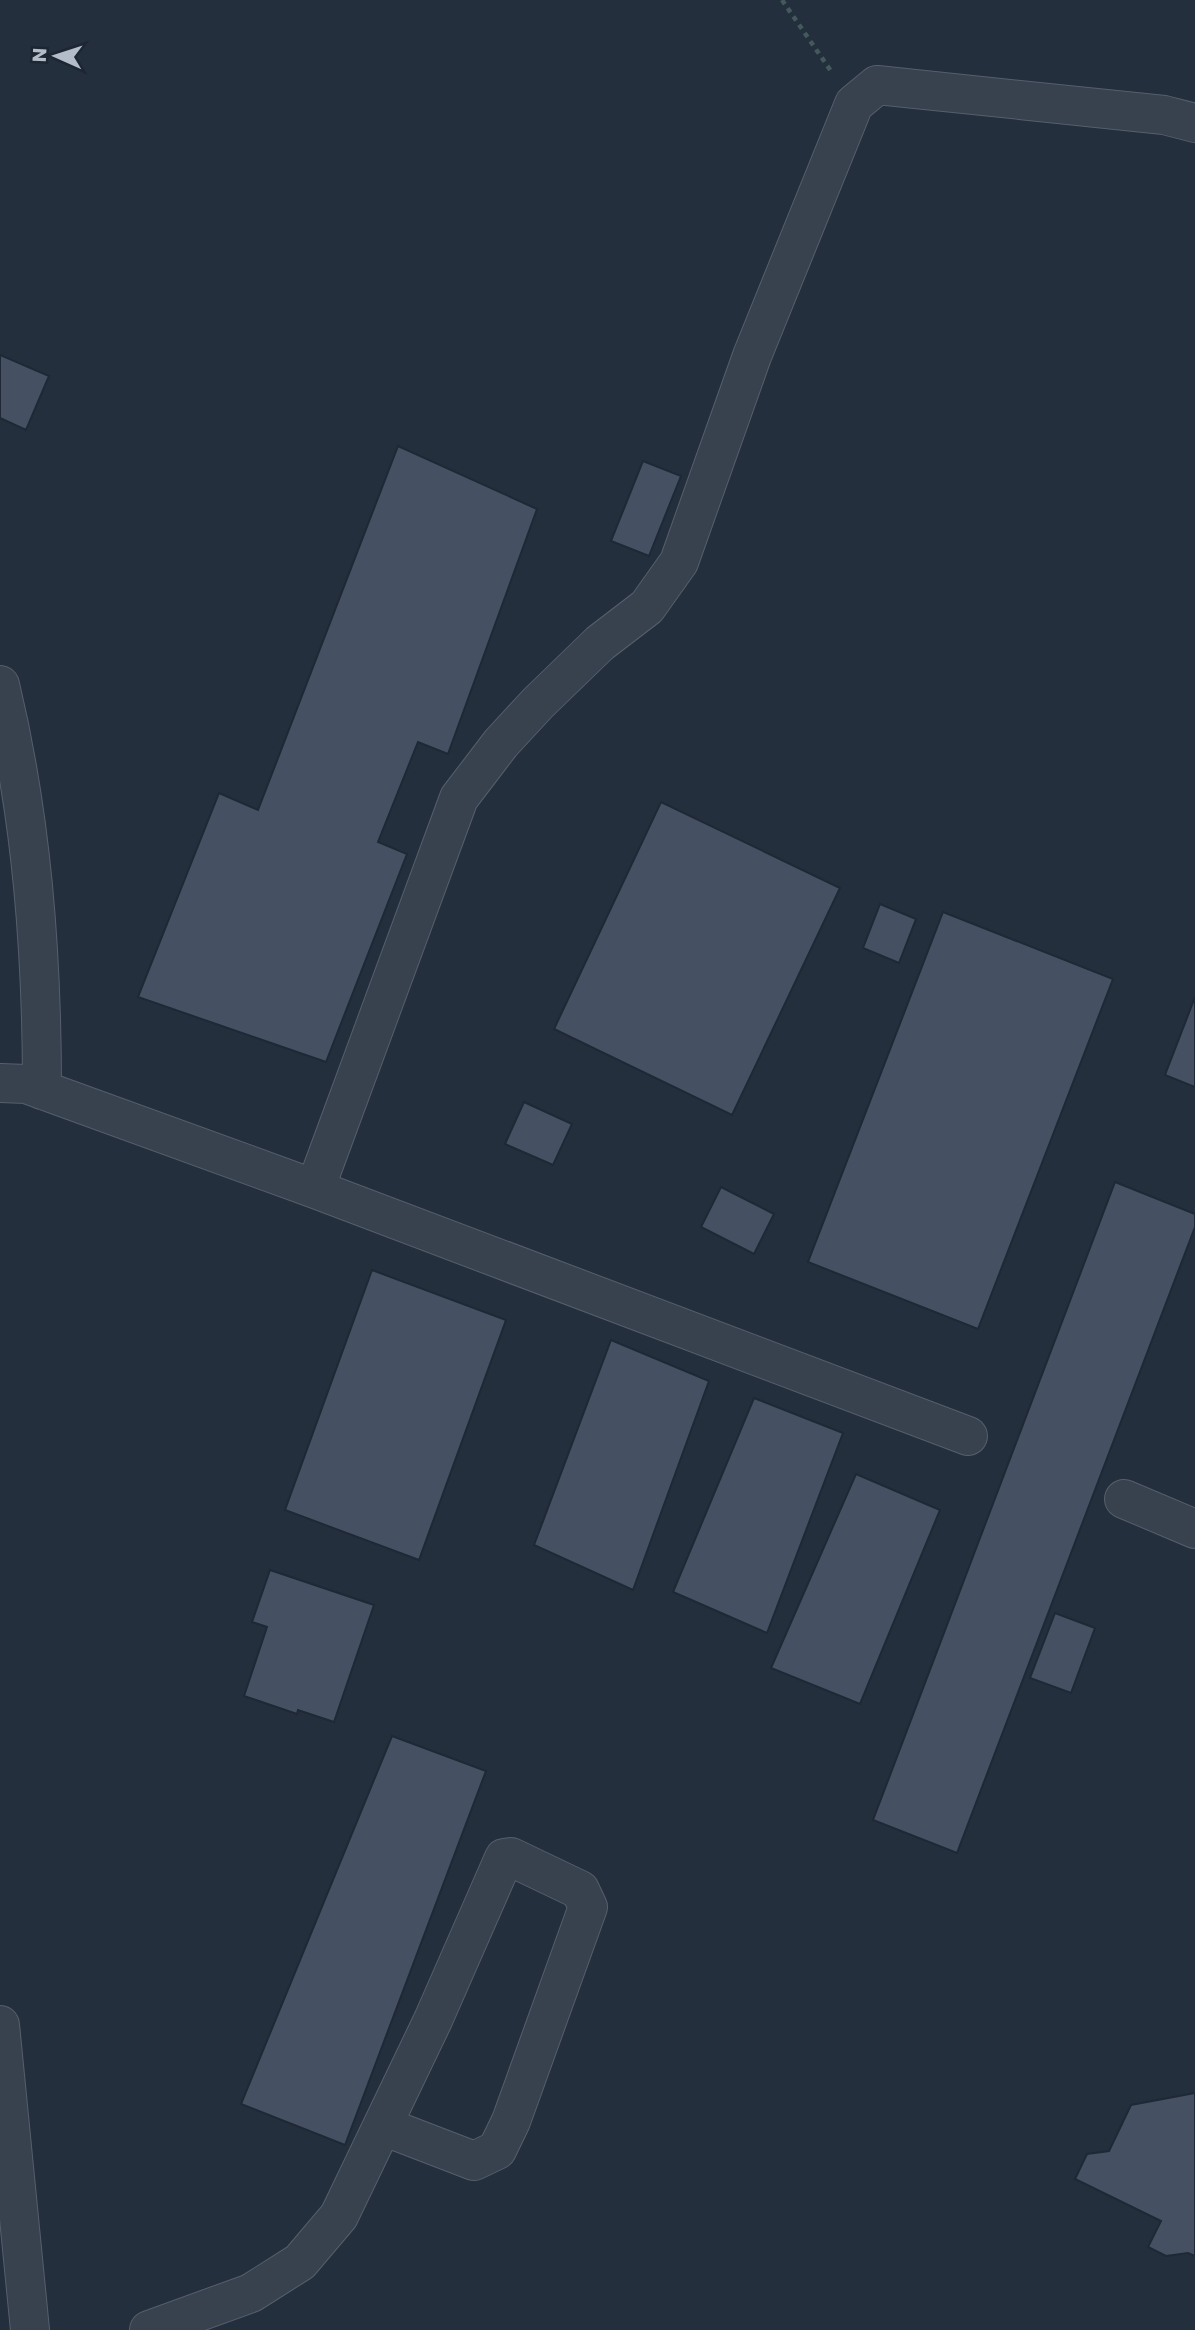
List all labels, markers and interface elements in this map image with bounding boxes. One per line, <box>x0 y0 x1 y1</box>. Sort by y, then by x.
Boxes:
north arrow <box>21 21 91 91</box>
text: N <box>26 47 53 63</box>

